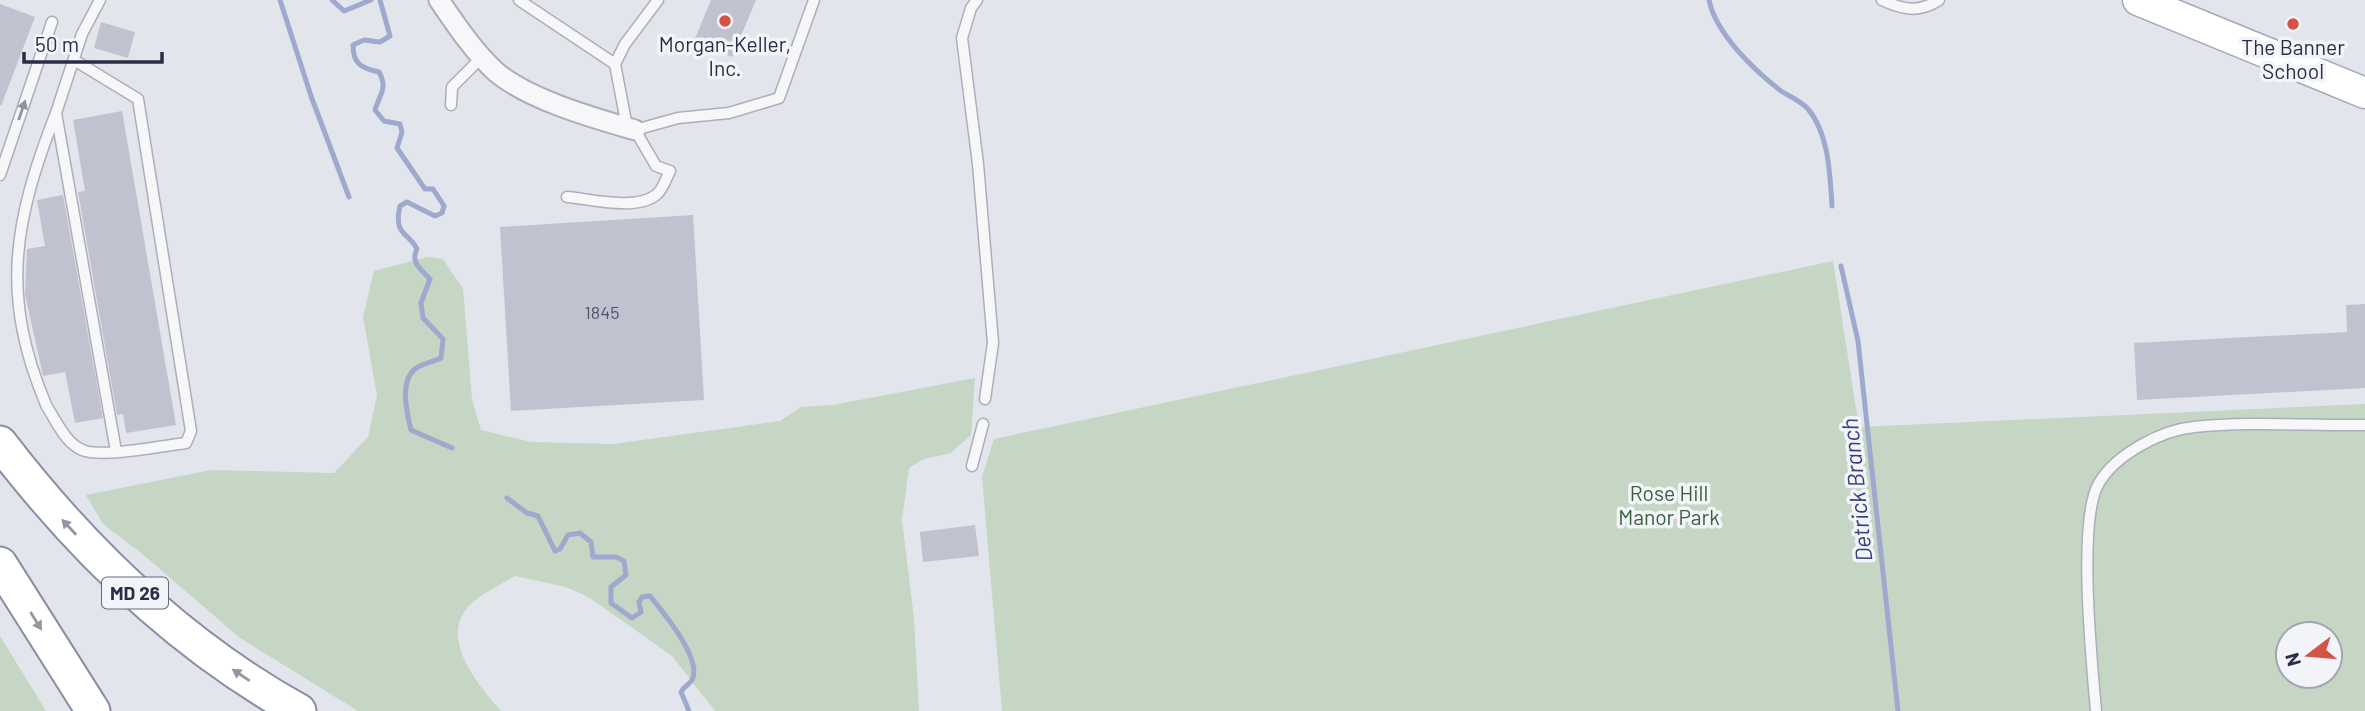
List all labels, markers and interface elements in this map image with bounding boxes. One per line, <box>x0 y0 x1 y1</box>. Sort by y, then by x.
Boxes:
marker: Morgan-Keller, Inc. <box>717 13 733 29</box>
marker: The Banner School <box>2285 16 2301 32</box>
scale bar <box>24 21 163 65</box>
text: 50 m <box>35 31 79 56</box>
place label: Morgan-Keller, Inc. <box>659 31 791 80</box>
place label: The Banner School <box>2241 34 2345 83</box>
one-way arrow <box>17 100 28 121</box>
house number: 1845 <box>585 301 619 323</box>
water label: Detrick Branch <box>1835 417 1877 563</box>
park label: Rose Hill Manor Park <box>1618 480 1720 529</box>
one-way arrow <box>61 519 77 536</box>
road number: MD 26 <box>102 578 168 608</box>
one-way arrow <box>30 612 43 631</box>
north arrow <box>2274 620 2344 690</box>
text: N <box>2279 651 2305 669</box>
one-way arrow <box>232 668 250 682</box>

